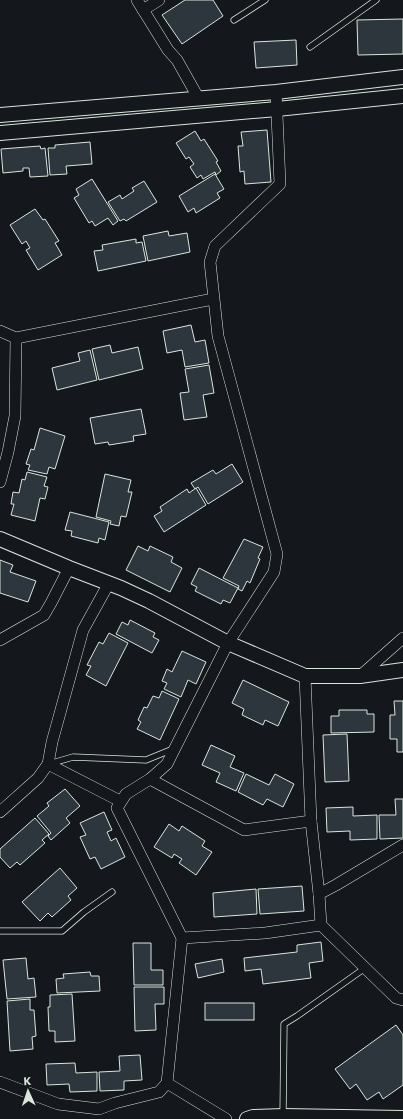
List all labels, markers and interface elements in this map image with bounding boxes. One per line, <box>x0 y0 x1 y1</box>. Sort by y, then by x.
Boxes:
north arrow <box>8 1071 48 1111</box>
text: K <box>23 1074 32 1087</box>

